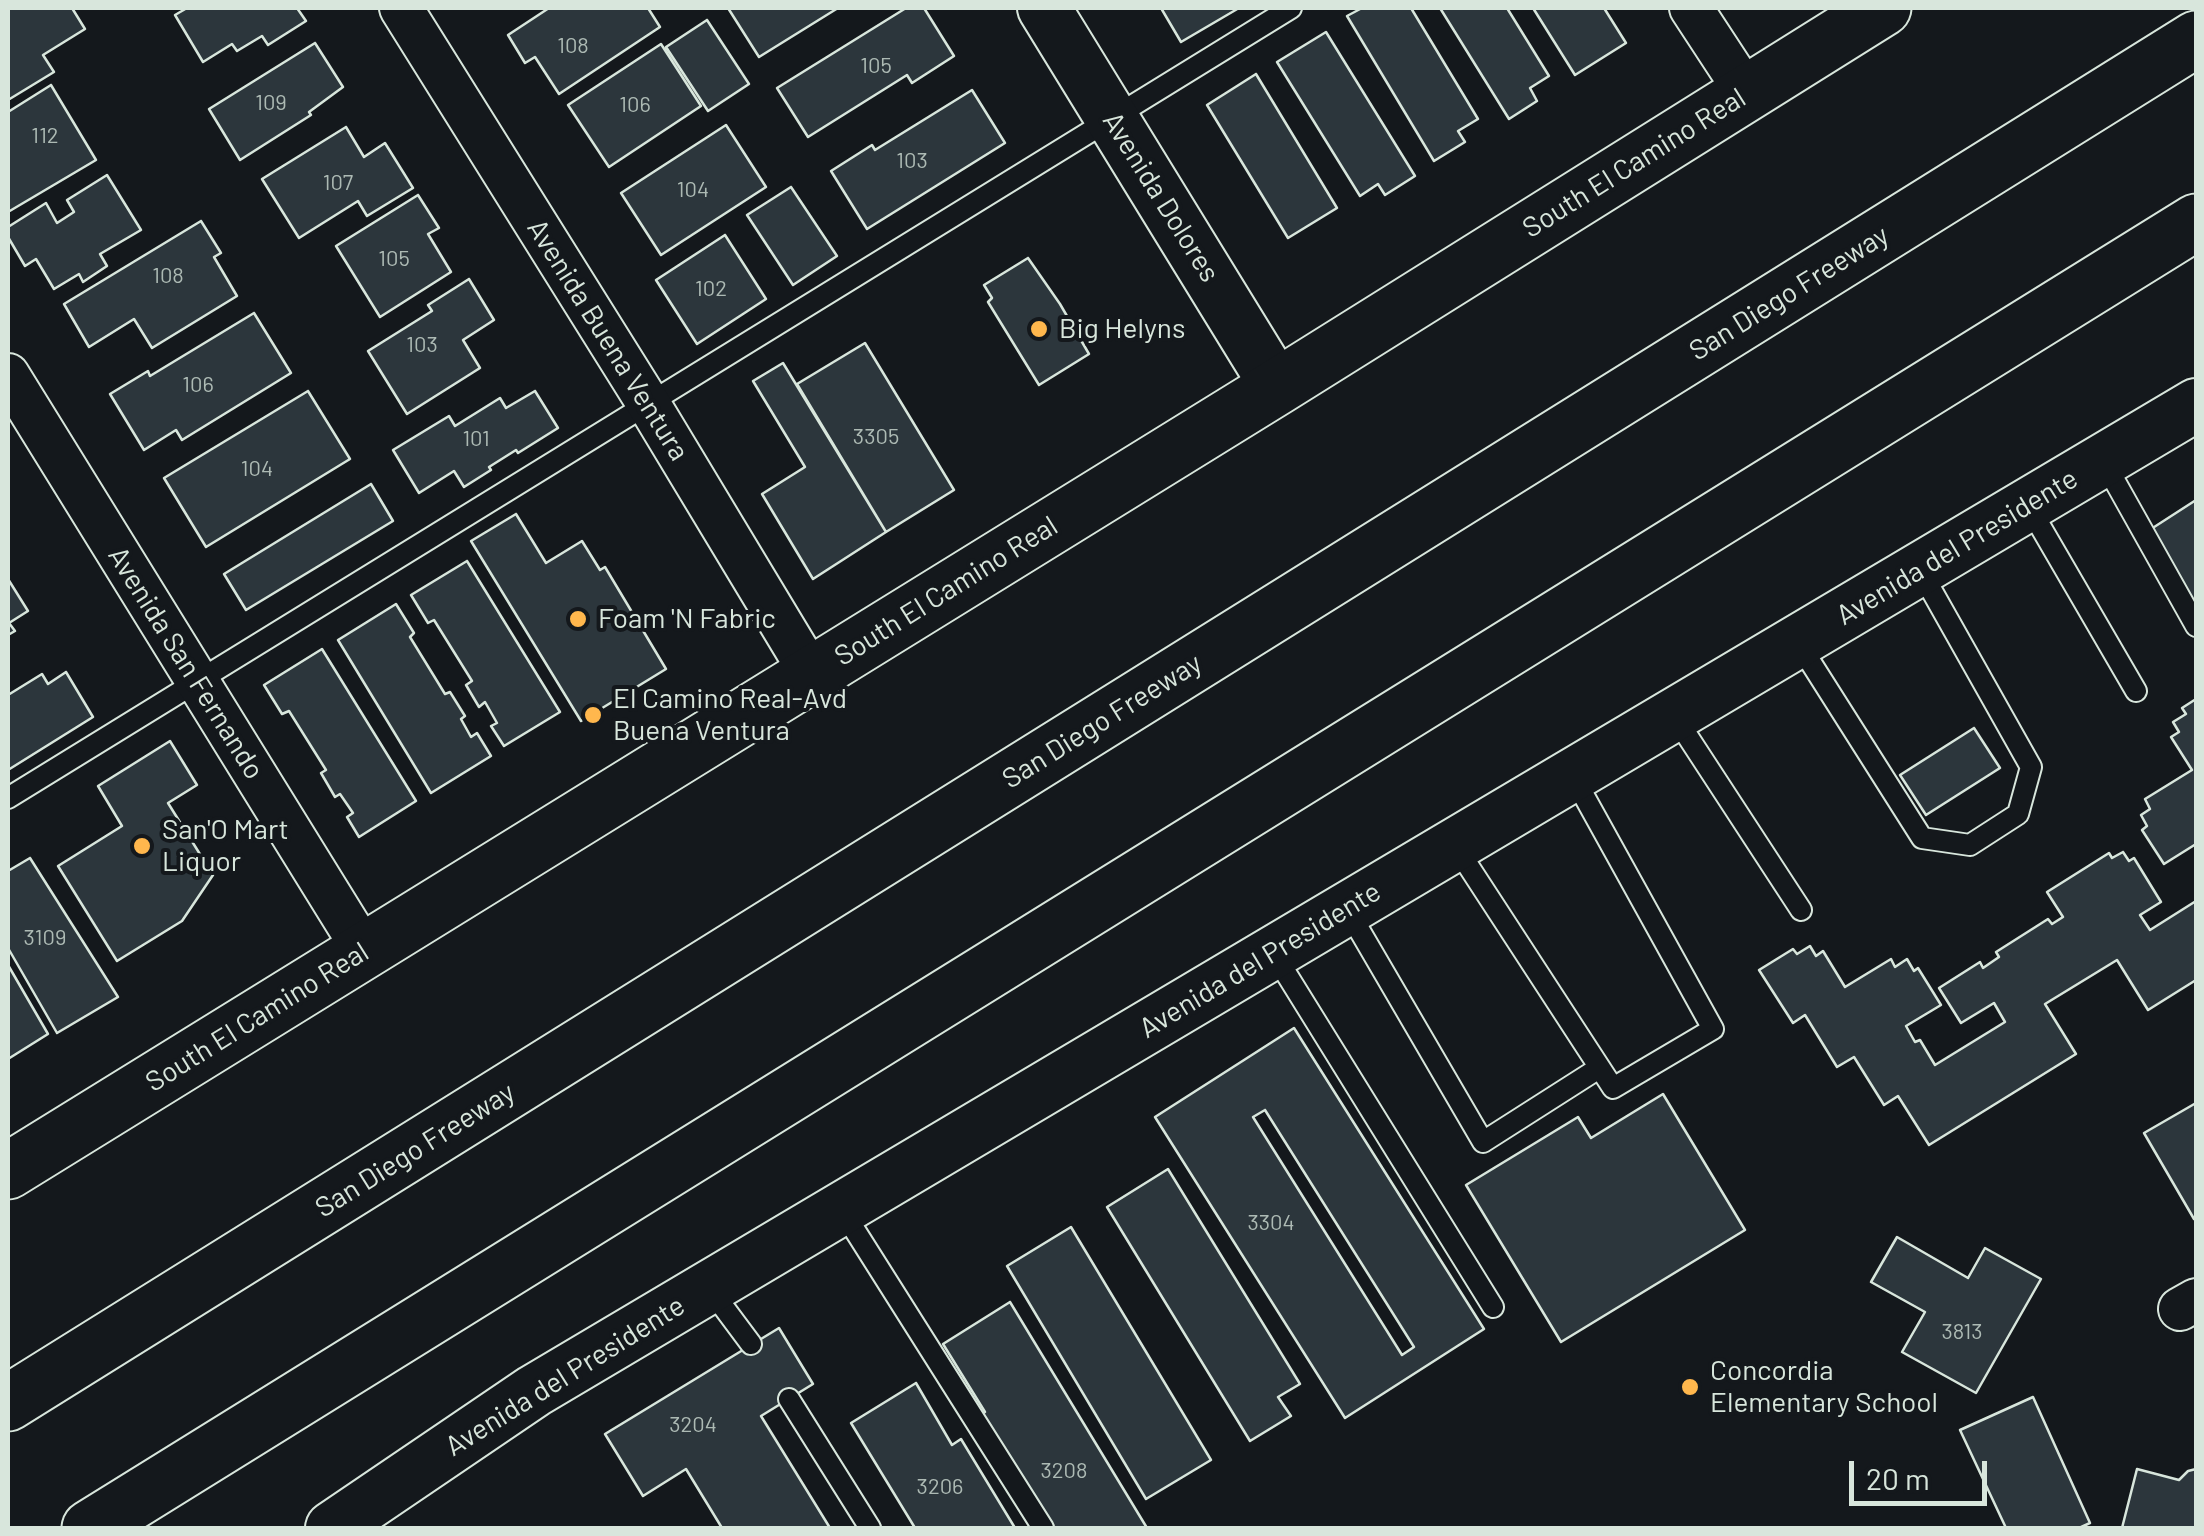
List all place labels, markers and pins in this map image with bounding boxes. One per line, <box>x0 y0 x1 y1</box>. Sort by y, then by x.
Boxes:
place label: Big Helyns <box>1059 312 1185 346</box>
marker: Big Helyns <box>1028 318 1050 340</box>
place label: Foam 'N Fabric <box>598 602 776 636</box>
marker: Foam 'N Fabric <box>567 608 589 630</box>
place label: El Camino Real-Avd Buena Ventura <box>613 682 847 748</box>
marker: El Camino Real-Avd Buena Ventura <box>582 704 604 726</box>
place label: San'O Mart Liquor <box>162 813 289 879</box>
marker: San'O Mart Liquor <box>131 835 153 857</box>
place label: Concordia Elementary School <box>1710 1354 1938 1420</box>
marker: Concordia Elementary School <box>1679 1376 1701 1398</box>

